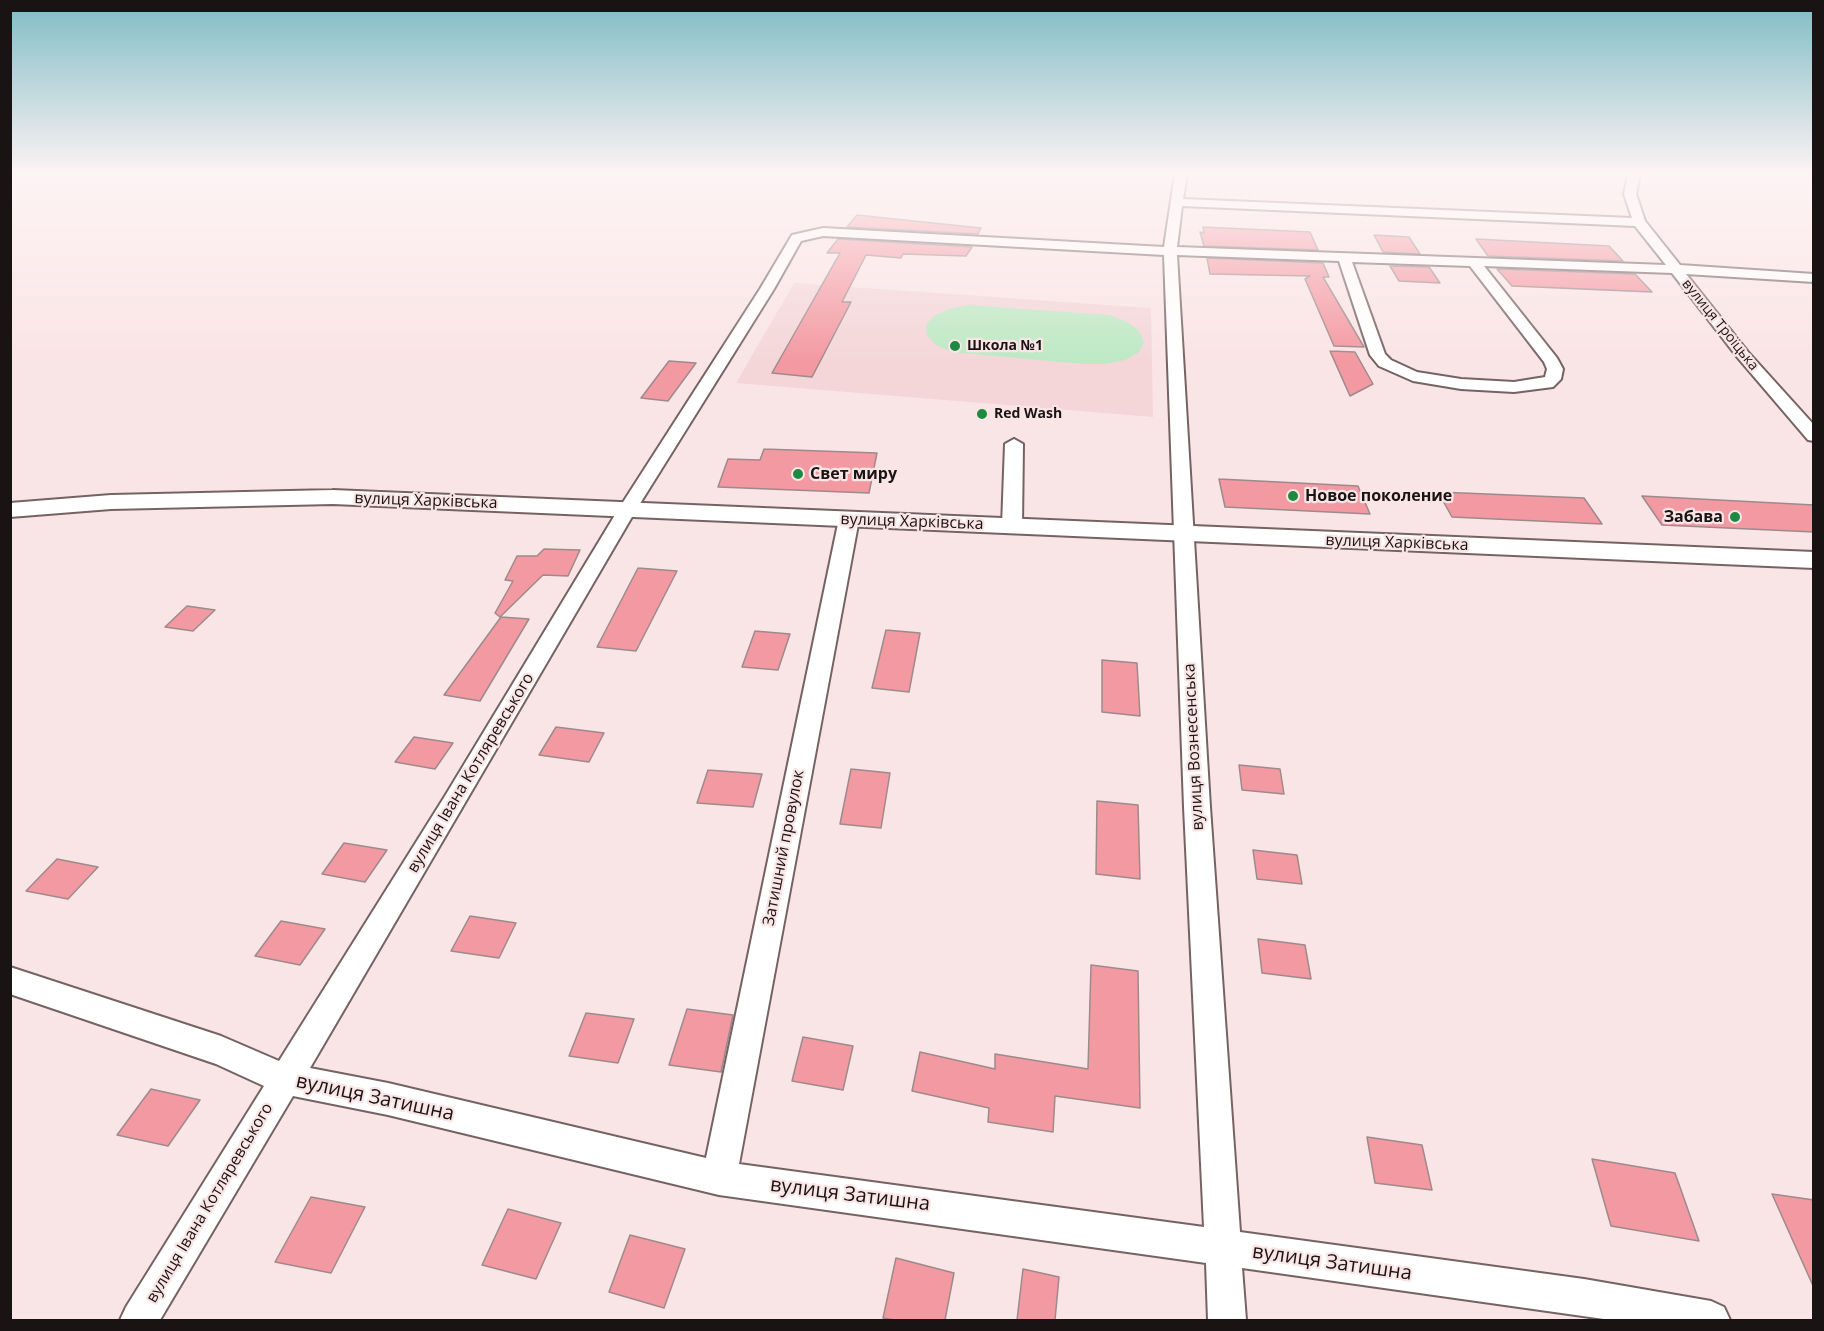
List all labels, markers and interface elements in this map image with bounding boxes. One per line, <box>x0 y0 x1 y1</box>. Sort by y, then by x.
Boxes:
street label: вулиця Троїцька <box>1678 276 1762 374</box>
place label: Школа №1 <box>967 338 1043 354</box>
marker: Школа №1 <box>948 339 962 353</box>
place label: Red Wash <box>994 406 1062 422</box>
marker: Red Wash <box>975 407 989 421</box>
place label: Свет миру <box>810 464 897 484</box>
marker: Свет миру <box>791 467 805 481</box>
place label: Новое поколение <box>1305 486 1452 506</box>
street label: вулиця Харківська <box>354 489 498 513</box>
marker: Новое поколение <box>1286 489 1300 503</box>
place label: Забава <box>1664 507 1723 527</box>
street label: вулиця Харківська <box>840 510 984 534</box>
marker: Забава <box>1728 510 1742 524</box>
street label: вулиця Харківська <box>1325 531 1469 555</box>
street label: вулиця Вознесенська <box>1180 663 1208 831</box>
street label: вулиця Івана Котляревського <box>404 670 538 876</box>
street label: Затишний провулок <box>759 768 809 928</box>
street label: вулиця Затишна <box>294 1070 456 1126</box>
street label: вулиця Івана Котляревського <box>143 1100 277 1306</box>
street label: вулиця Затишна <box>769 1173 931 1217</box>
street label: вулиця Затишна <box>1251 1240 1413 1286</box>

